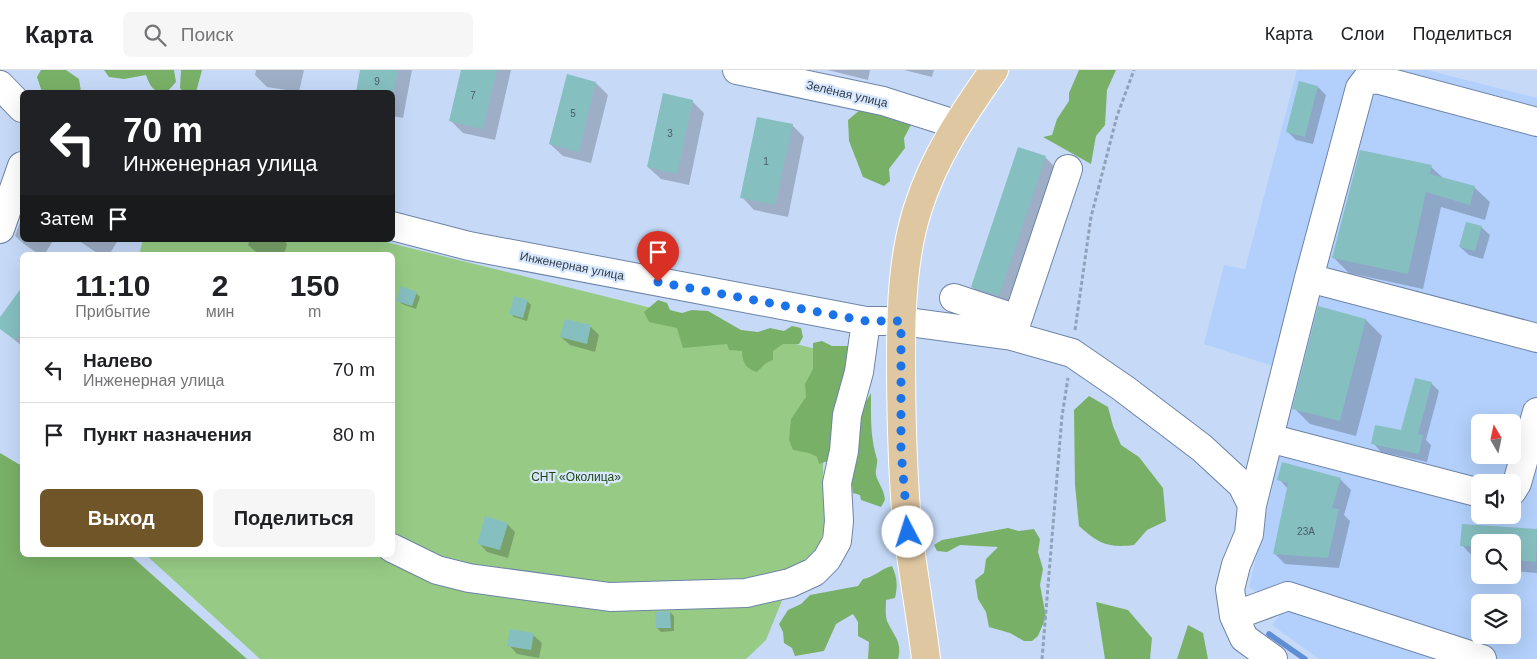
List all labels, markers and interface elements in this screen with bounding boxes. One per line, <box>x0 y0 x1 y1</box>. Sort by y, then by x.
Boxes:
search box <box>123 12 473 57</box>
text: Карта <box>25 21 93 48</box>
icon: search <box>141 21 169 49</box>
text: Поиск <box>181 24 233 45</box>
text: Карта <box>1265 24 1313 44</box>
text: Слои <box>1341 24 1385 44</box>
text: Поделиться <box>1413 24 1512 44</box>
house number: 9 <box>374 76 380 87</box>
street label: Зелёная улица <box>805 78 889 110</box>
house number: 7 <box>470 90 476 101</box>
house number: 5 <box>570 108 576 119</box>
icon: left <box>40 110 105 175</box>
text: 70 m <box>123 110 203 149</box>
house number: 3 <box>667 128 673 139</box>
text: Инженерная улица <box>123 151 317 176</box>
house number: 1 <box>763 156 769 167</box>
icon: arrive <box>104 205 132 233</box>
text: Затем <box>40 208 94 229</box>
pin <box>637 231 679 282</box>
icon: arrive <box>644 238 672 266</box>
street label: Инженерная улица <box>519 249 626 283</box>
text: 11:10 <box>75 269 150 302</box>
text: 2 <box>212 269 228 302</box>
text: 150 <box>290 269 340 302</box>
text: Прибытие <box>75 303 150 320</box>
text: мин <box>206 303 234 320</box>
text: m <box>308 303 321 320</box>
text: Налево <box>83 350 153 371</box>
icon: left <box>40 356 68 384</box>
text: 70 m <box>333 359 375 380</box>
text: Инженерная улица <box>83 372 224 389</box>
north arrow <box>1471 414 1521 464</box>
map controls <box>1471 414 1521 644</box>
icon: arrive <box>40 421 68 449</box>
text: Пункт назначения <box>83 424 252 445</box>
text: 80 m <box>333 424 375 445</box>
park label: СНТ «Околица» <box>531 470 621 484</box>
button: sound <box>1471 474 1521 524</box>
button: Выход <box>40 489 203 547</box>
button: Поделиться <box>213 489 375 547</box>
position arrow <box>881 505 933 557</box>
house number: 23А <box>1297 526 1315 537</box>
button: search <box>1471 534 1521 584</box>
button: layers <box>1471 594 1521 644</box>

